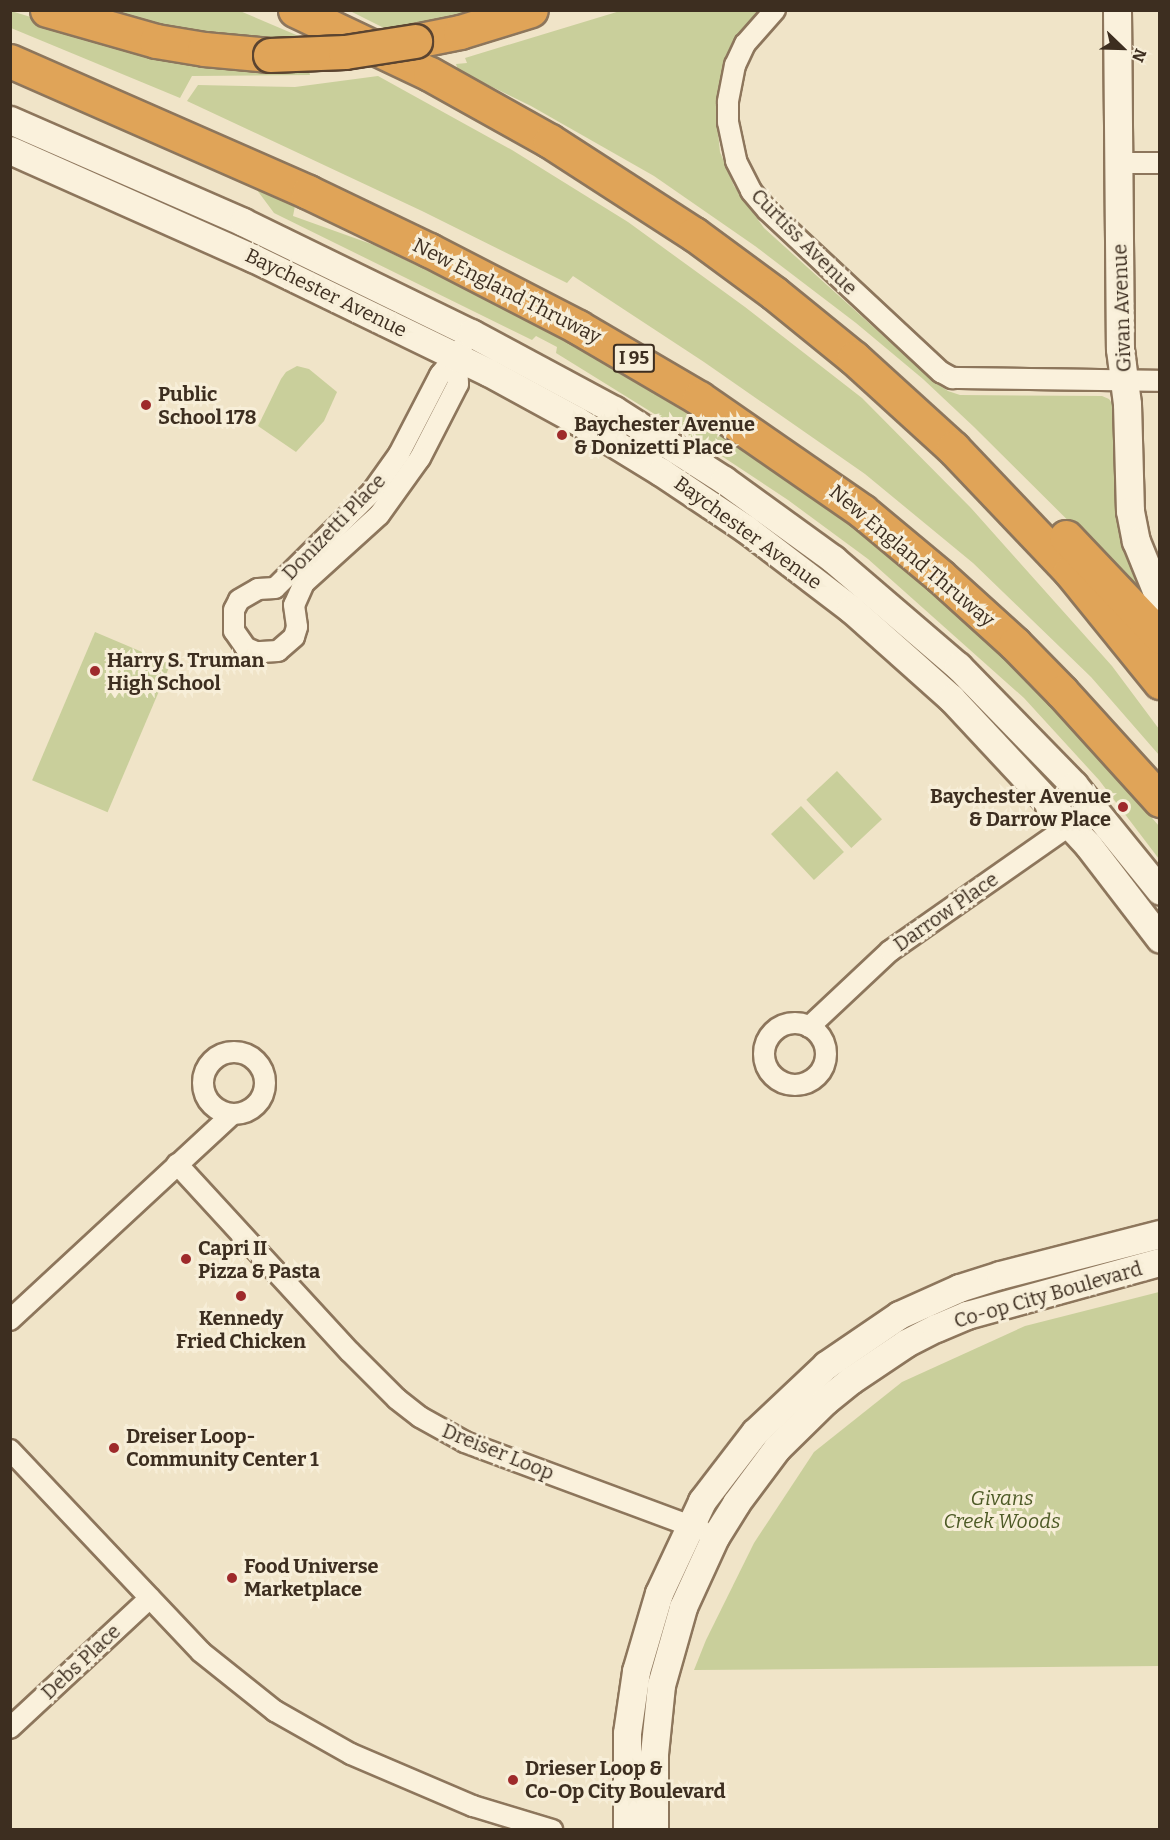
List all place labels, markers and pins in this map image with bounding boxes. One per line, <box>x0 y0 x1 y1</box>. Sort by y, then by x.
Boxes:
place label: Public School 178 <box>158 382 257 429</box>
marker: Public School 178 <box>139 398 153 412</box>
place label: Baychester Avenue & Donizetti Place <box>574 412 755 459</box>
marker: Baychester Avenue & Donizetti Place <box>555 428 569 442</box>
place label: Harry S. Truman High School <box>107 648 264 695</box>
marker: Harry S. Truman High School <box>88 664 102 678</box>
place label: Baychester Avenue & Darrow Place <box>930 784 1111 831</box>
marker: Baychester Avenue & Darrow Place <box>1116 800 1130 814</box>
place label: Capri II Pizza & Pasta <box>198 1236 320 1283</box>
marker: Capri II Pizza & Pasta <box>179 1252 193 1266</box>
marker: Kennedy Fried Chicken <box>234 1289 248 1303</box>
place label: Kennedy Fried Chicken <box>176 1306 306 1353</box>
place label: Dreiser Loop- Community Center 1 <box>126 1424 319 1471</box>
marker: Dreiser Loop- Community Center 1 <box>107 1441 121 1455</box>
place label: Food Universe Marketplace <box>244 1554 379 1601</box>
marker: Food Universe Marketplace <box>225 1571 239 1585</box>
place label: Drieser Loop & Co-Op City Boulevard <box>525 1756 726 1803</box>
marker: Drieser Loop & Co-Op City Boulevard <box>506 1773 520 1787</box>

